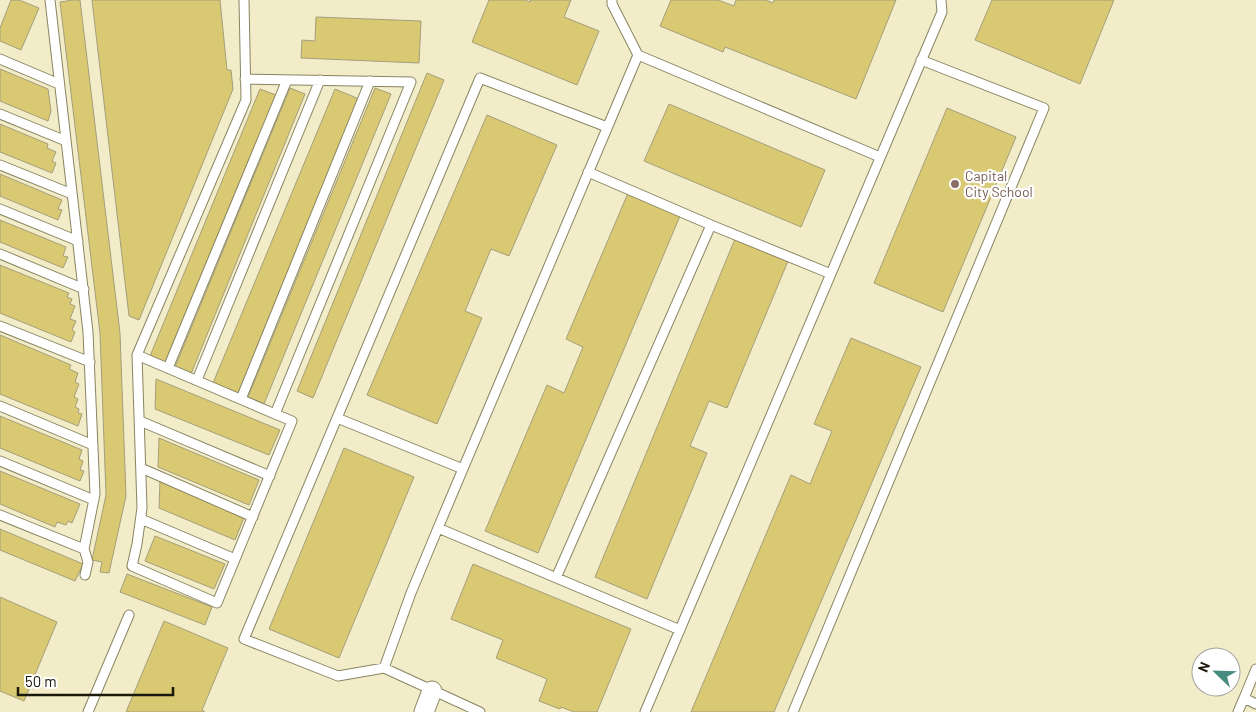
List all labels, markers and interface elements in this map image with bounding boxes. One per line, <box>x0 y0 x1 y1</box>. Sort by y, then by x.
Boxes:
place label: Capital City School <box>965 167 1033 200</box>
marker: Capital City School <box>949 178 961 190</box>
north arrow <box>1191 647 1241 697</box>
text: N <box>1194 659 1213 674</box>
scale bar <box>18 664 172 696</box>
text: 50 m <box>25 672 57 690</box>

